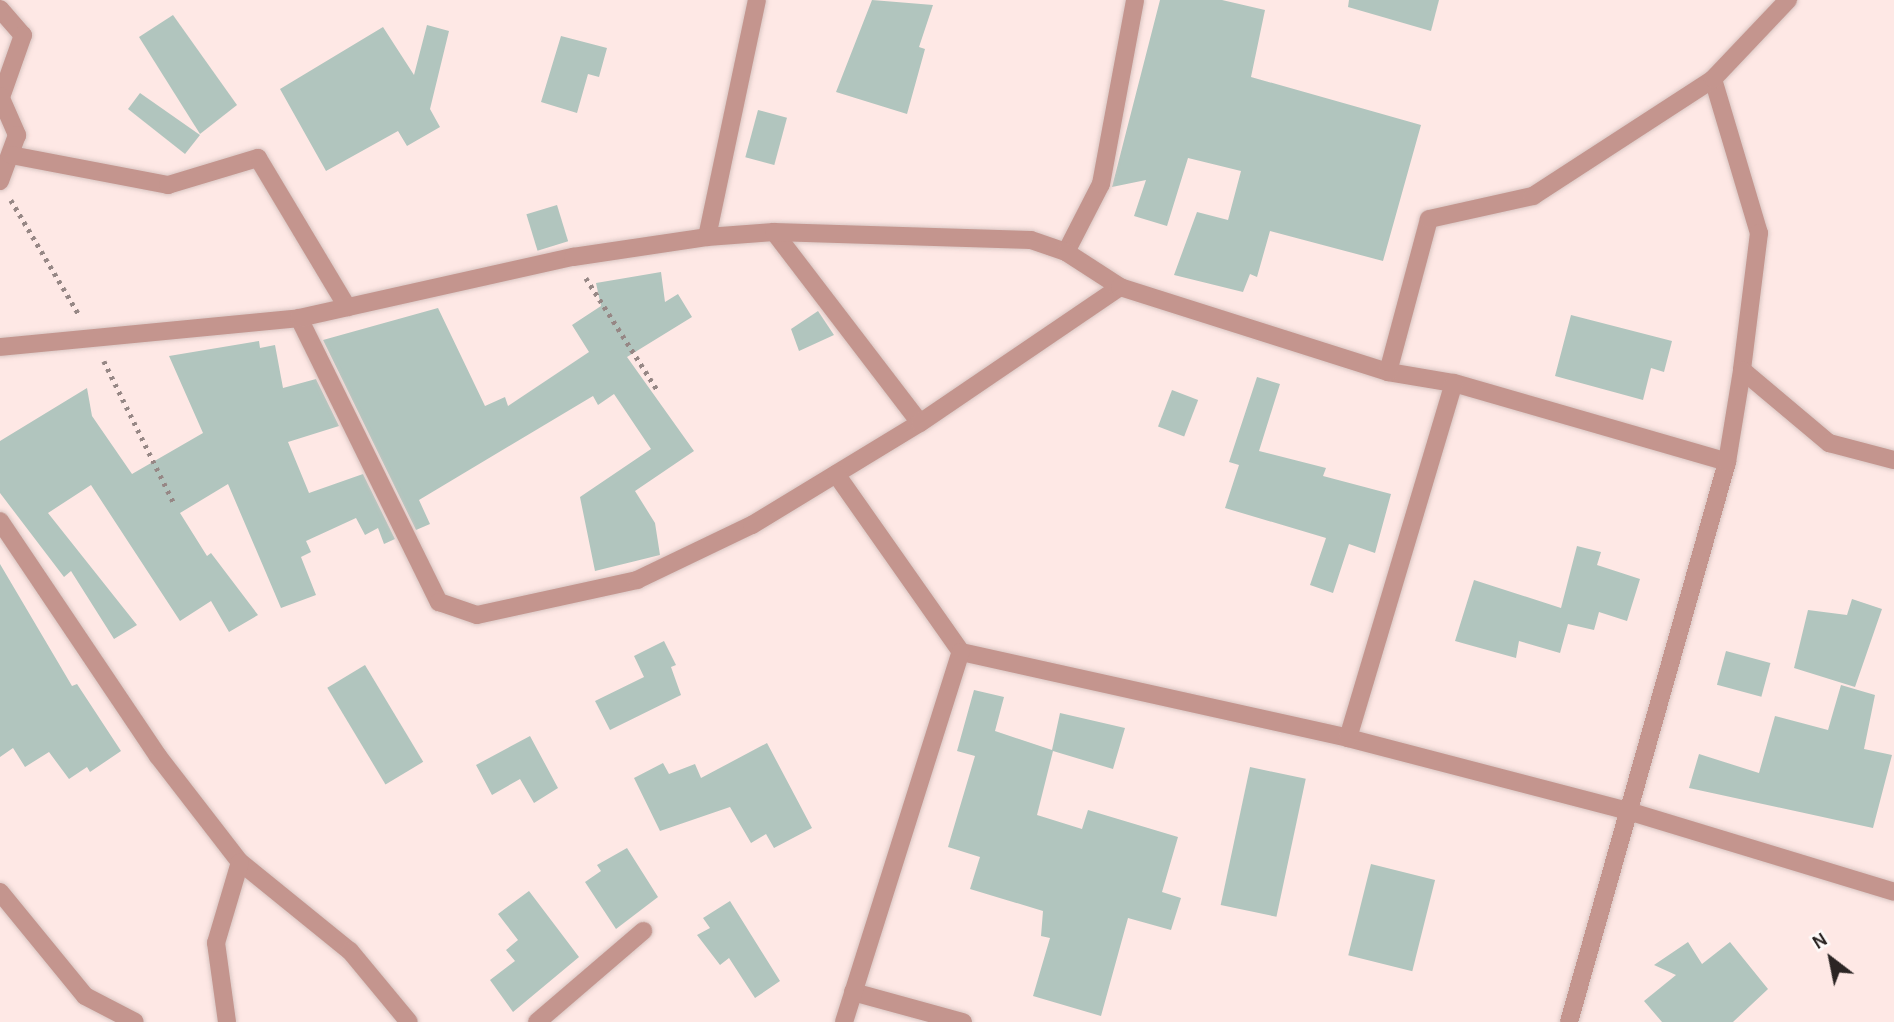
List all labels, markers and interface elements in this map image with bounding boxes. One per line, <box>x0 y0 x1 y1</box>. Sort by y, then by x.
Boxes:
north arrow <box>1796 924 1866 994</box>
text: N <box>1808 928 1831 954</box>

